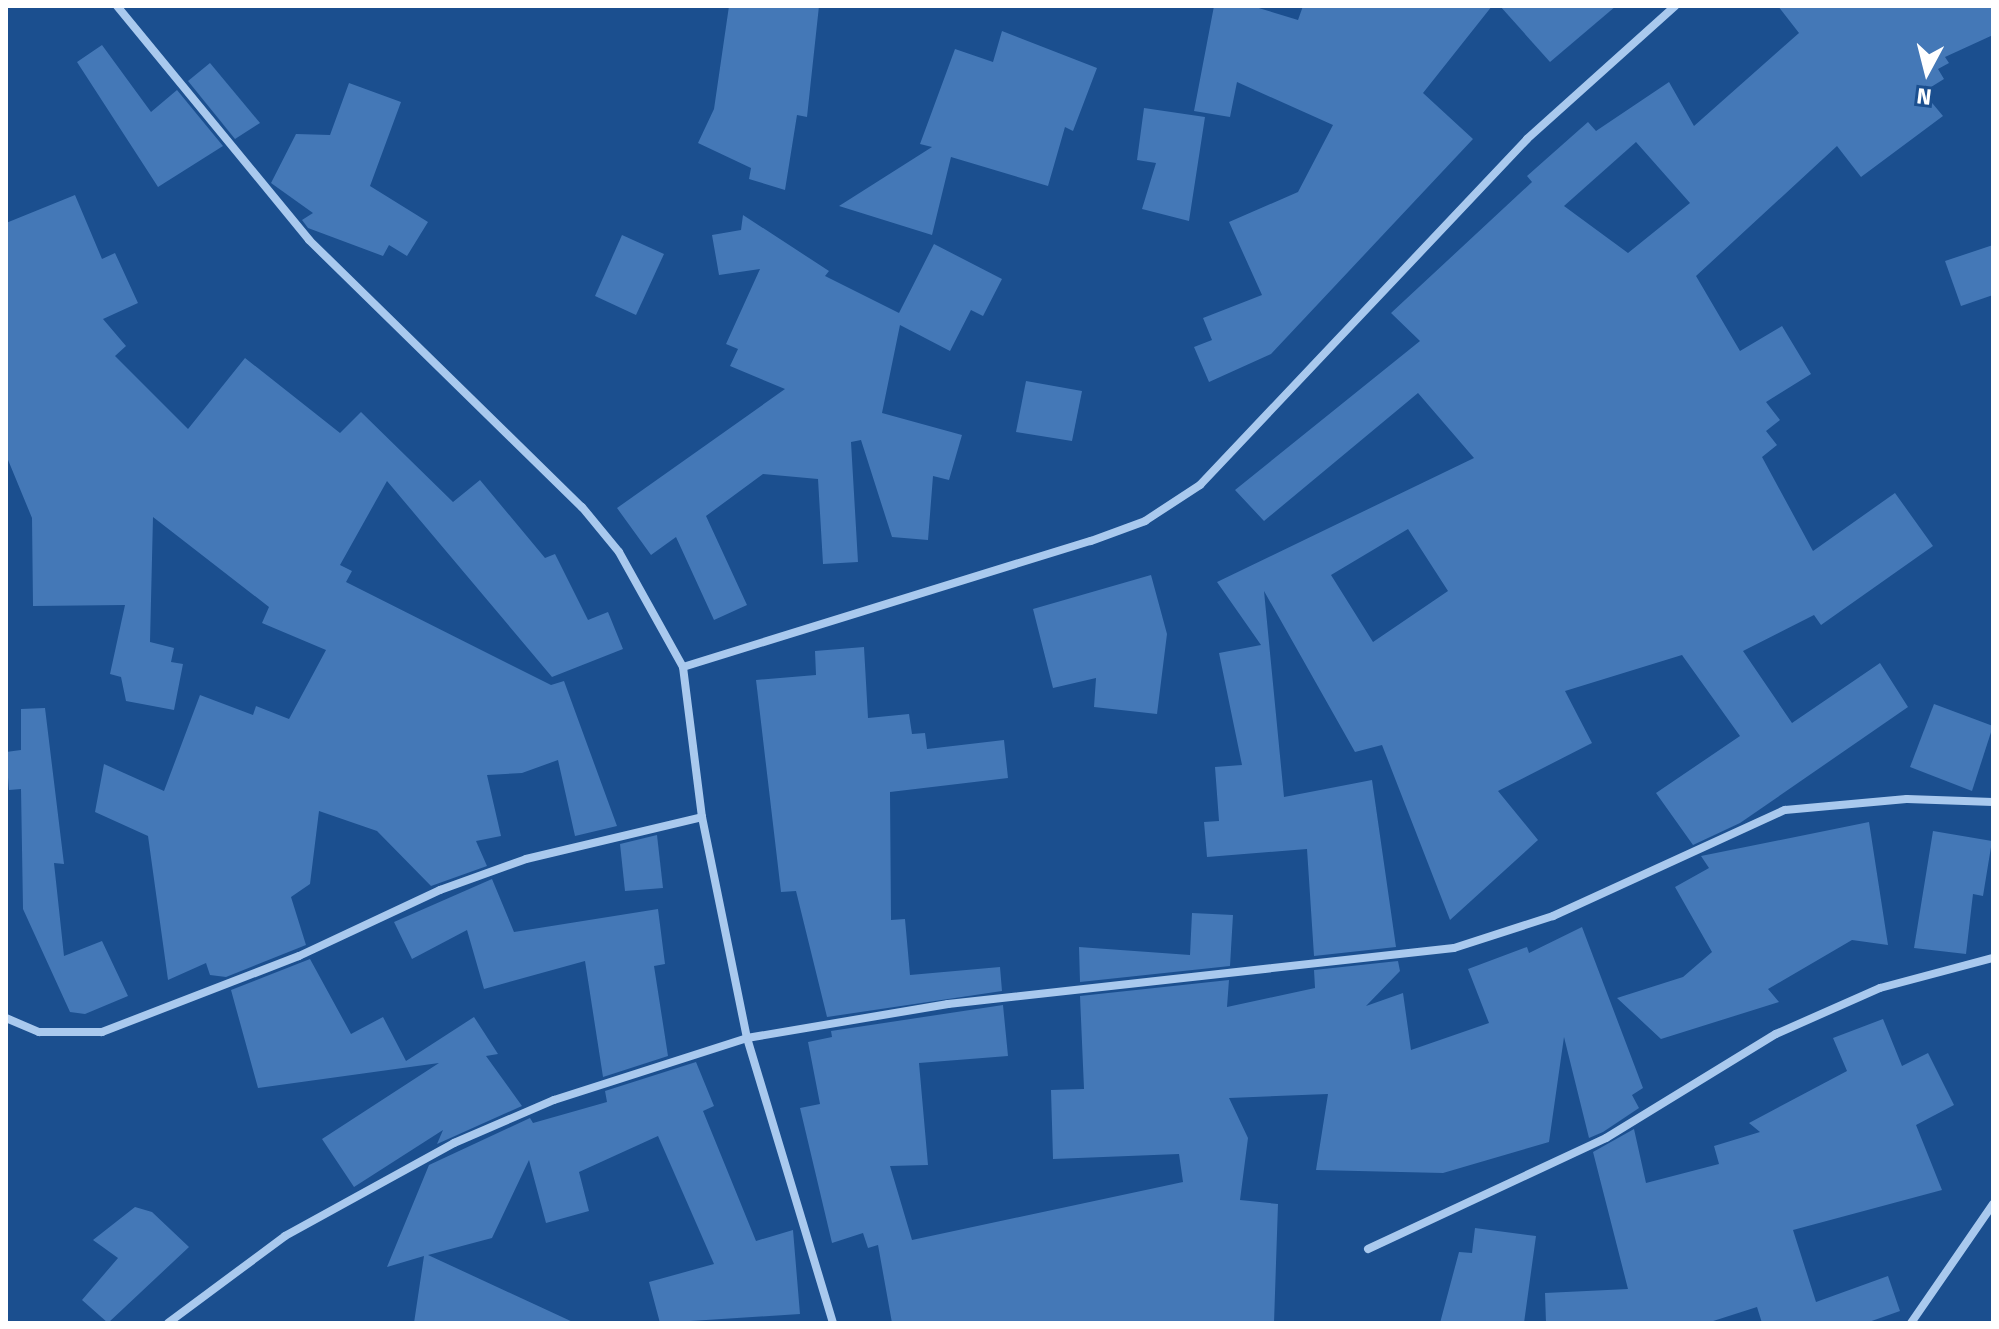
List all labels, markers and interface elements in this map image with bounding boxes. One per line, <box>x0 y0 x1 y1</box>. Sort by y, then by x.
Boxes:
north arrow <box>1887 32 1967 112</box>
text: N <box>1915 82 1933 111</box>

